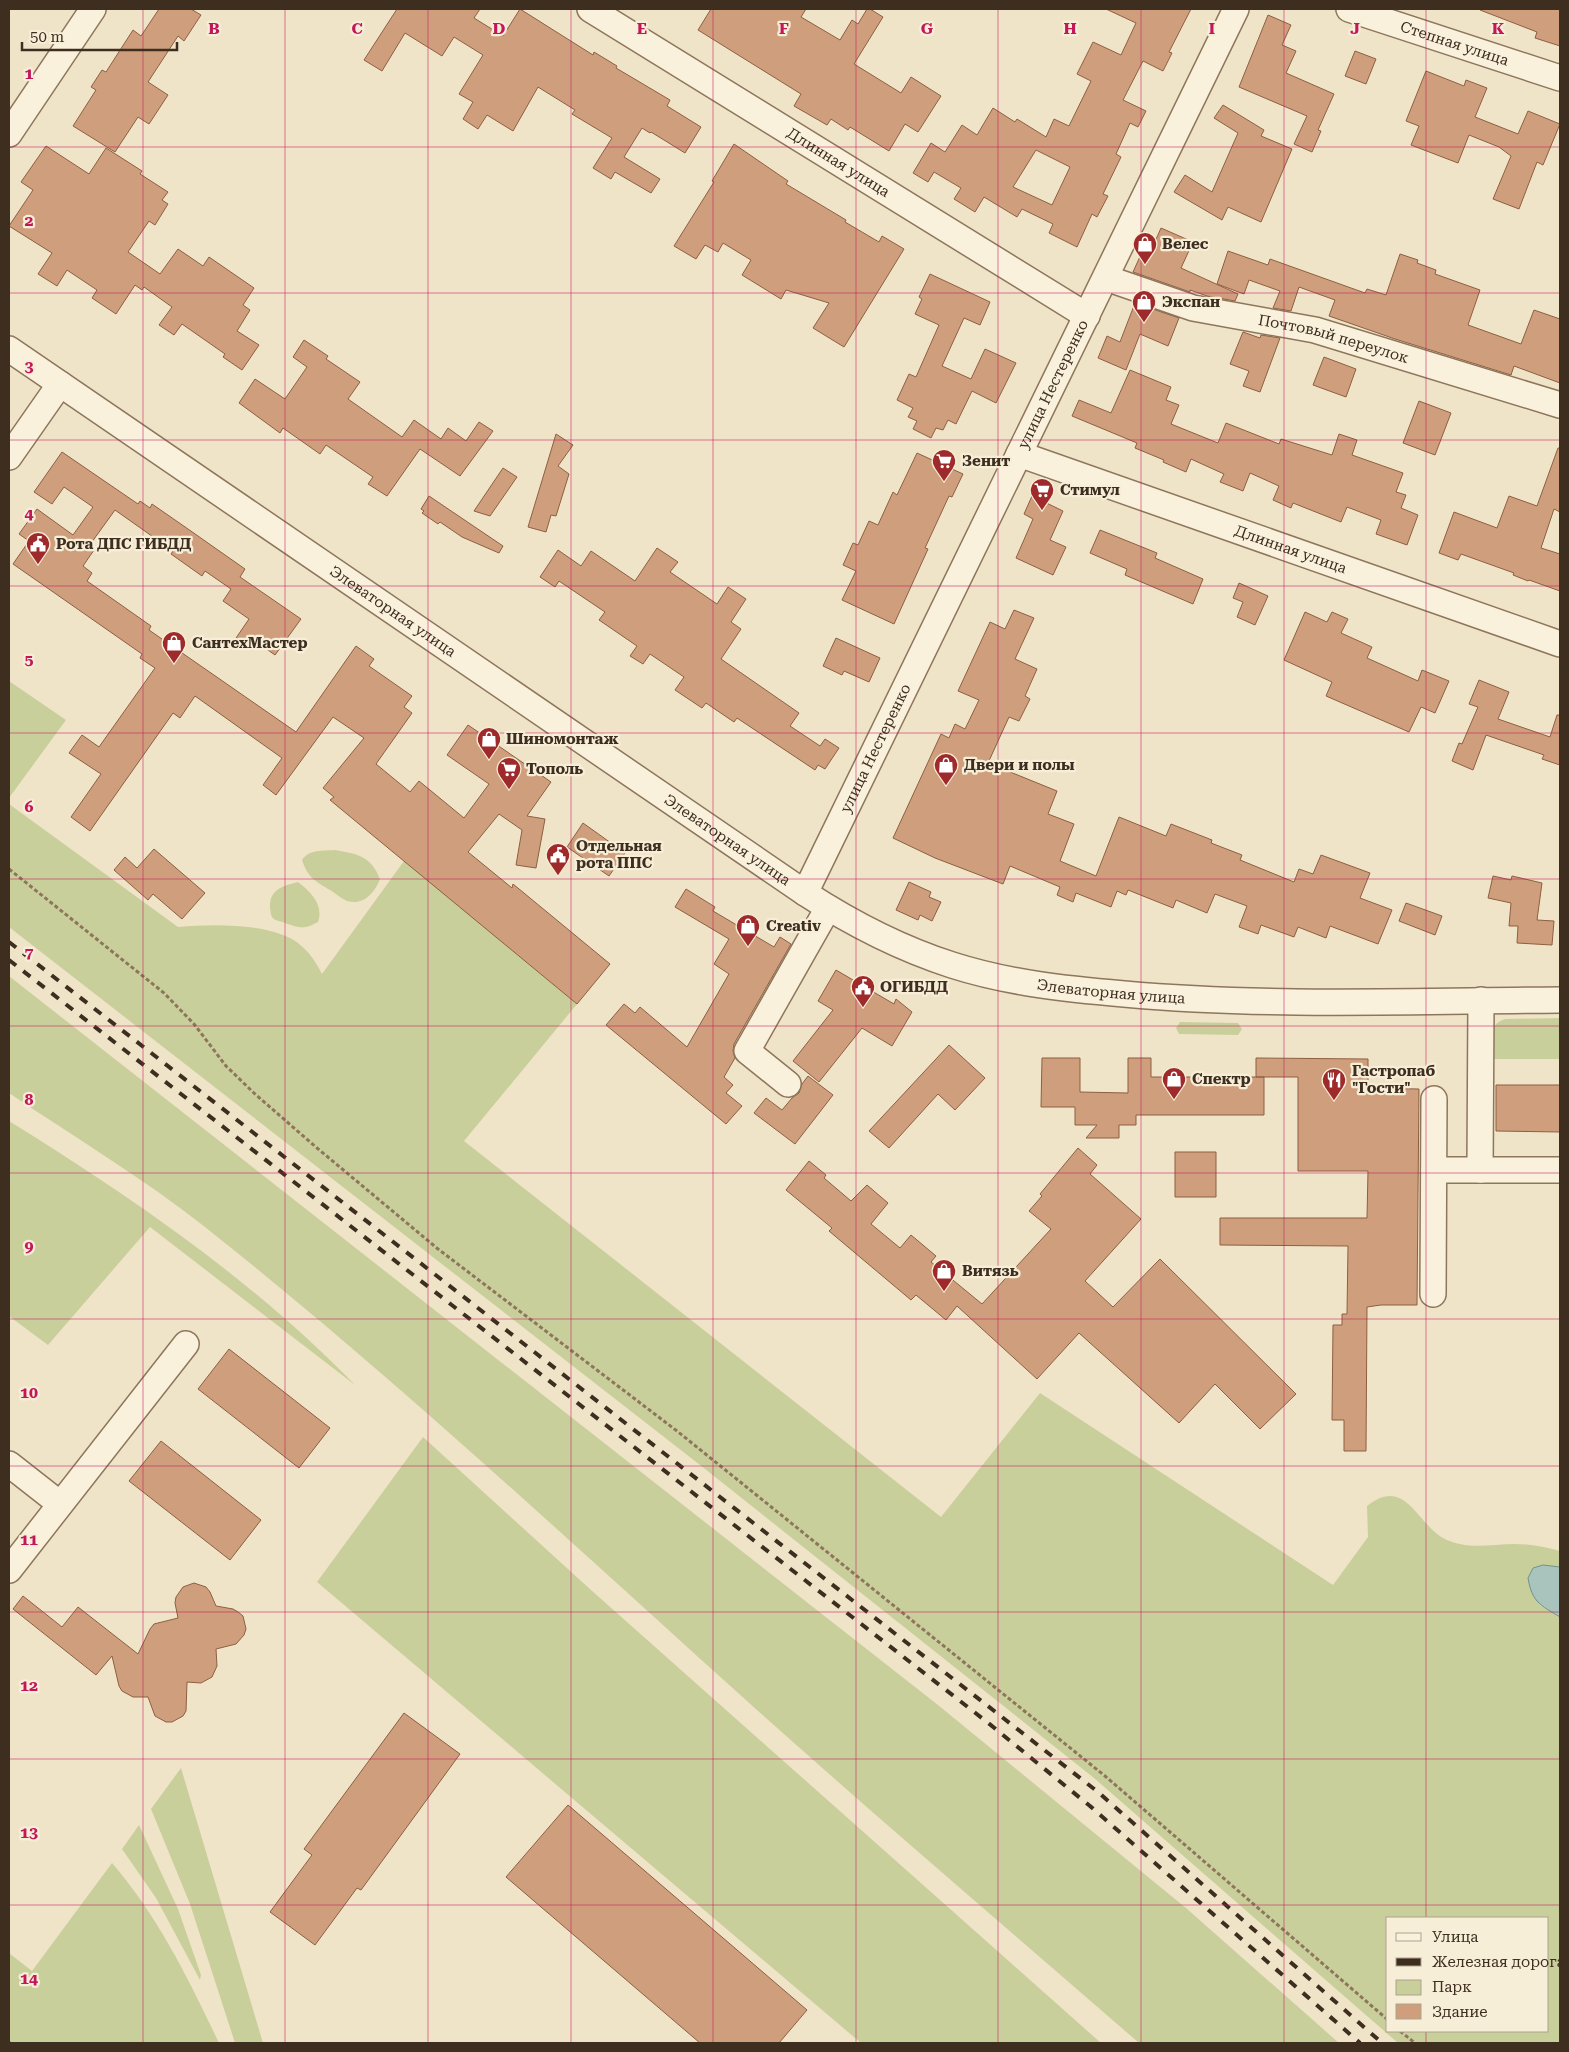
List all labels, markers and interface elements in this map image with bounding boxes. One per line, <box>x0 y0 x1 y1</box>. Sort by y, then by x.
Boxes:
street label: Степная улица <box>1398 17 1511 70</box>
text: B <box>208 19 220 38</box>
text: C <box>351 19 363 38</box>
text: D <box>493 19 506 38</box>
text: E <box>637 19 647 38</box>
text: F <box>779 19 789 38</box>
text: G <box>921 19 934 38</box>
text: H <box>1063 19 1077 38</box>
text: I <box>1209 19 1215 38</box>
text: J <box>1350 19 1360 38</box>
text: K <box>1492 19 1505 38</box>
scale bar <box>22 20 178 52</box>
text: 50 m <box>30 28 65 46</box>
text: 1 <box>25 64 34 83</box>
street label: Длинная улица <box>784 124 893 201</box>
text: 2 <box>25 211 34 230</box>
shop icon: Велес <box>1132 231 1158 265</box>
place label: Велес <box>1162 235 1209 253</box>
shop icon: Экспан <box>1131 289 1157 323</box>
place label: Экспан <box>1162 293 1220 311</box>
street label: Почтовый переулок <box>1257 311 1411 367</box>
street label: улица Нестеренко <box>1014 317 1092 452</box>
text: 3 <box>25 357 34 376</box>
supermarket icon: Зенит <box>931 448 957 482</box>
place label: Зенит <box>962 452 1010 470</box>
supermarket icon: Стимул <box>1029 477 1055 511</box>
place label: Стимул <box>1060 481 1120 499</box>
text: 4 <box>25 504 34 523</box>
street label: Длинная улица <box>1232 521 1349 577</box>
public building icon: Рота ДПС ГИБДД <box>25 531 51 565</box>
place label: Рота ДПС ГИБДД <box>56 535 192 553</box>
street label: Элеваторная улица <box>326 562 459 661</box>
shop icon: СантехМастер <box>161 630 187 664</box>
place label: СантехМастер <box>192 634 308 652</box>
text: 5 <box>25 650 34 669</box>
street label: улица Нестеренко <box>836 681 915 816</box>
shop icon: Шиномонтаж <box>476 726 502 760</box>
place label: Шиномонтаж <box>506 730 619 748</box>
shop icon: Двери и полы <box>933 752 959 786</box>
supermarket icon: Тополь <box>496 756 522 790</box>
place label: Двери и полы <box>964 756 1075 774</box>
place label: Тополь <box>526 760 583 778</box>
street label: Элеваторная улица <box>661 790 794 889</box>
text: 6 <box>25 797 34 816</box>
place label: Отдельная рота ППС <box>576 837 662 872</box>
public building icon: Отдельная рота ППС <box>545 842 571 876</box>
shop icon: Creativ <box>735 913 761 947</box>
place label: Creativ <box>766 917 821 935</box>
text: 7 <box>25 943 34 962</box>
public building icon: ОГИБДД <box>850 974 876 1008</box>
street label: Элеваторная улица <box>1036 975 1186 1007</box>
place label: ОГИБДД <box>880 978 948 996</box>
place label: Гастропаб "Гости" <box>1352 1062 1435 1097</box>
shop icon: Спектр <box>1161 1066 1187 1100</box>
restaurant icon: Гастропаб "Гости" <box>1321 1067 1347 1101</box>
place label: Спектр <box>1192 1070 1251 1088</box>
text: 8 <box>25 1090 34 1109</box>
text: 9 <box>25 1237 34 1256</box>
shop icon: Витязь <box>931 1258 957 1292</box>
place label: Витязь <box>962 1262 1019 1280</box>
text: 10 <box>20 1383 38 1402</box>
text: 11 <box>20 1530 38 1549</box>
text: 12 <box>20 1676 38 1695</box>
text: 13 <box>20 1823 38 1842</box>
legend <box>1386 1917 1549 2032</box>
text: Улица <box>1432 1928 1478 1946</box>
text: Железная дорога <box>1432 1953 1565 1971</box>
text: 14 <box>20 1969 38 1988</box>
text: Парк <box>1432 1978 1472 1996</box>
text: Здание <box>1432 2003 1488 2021</box>

